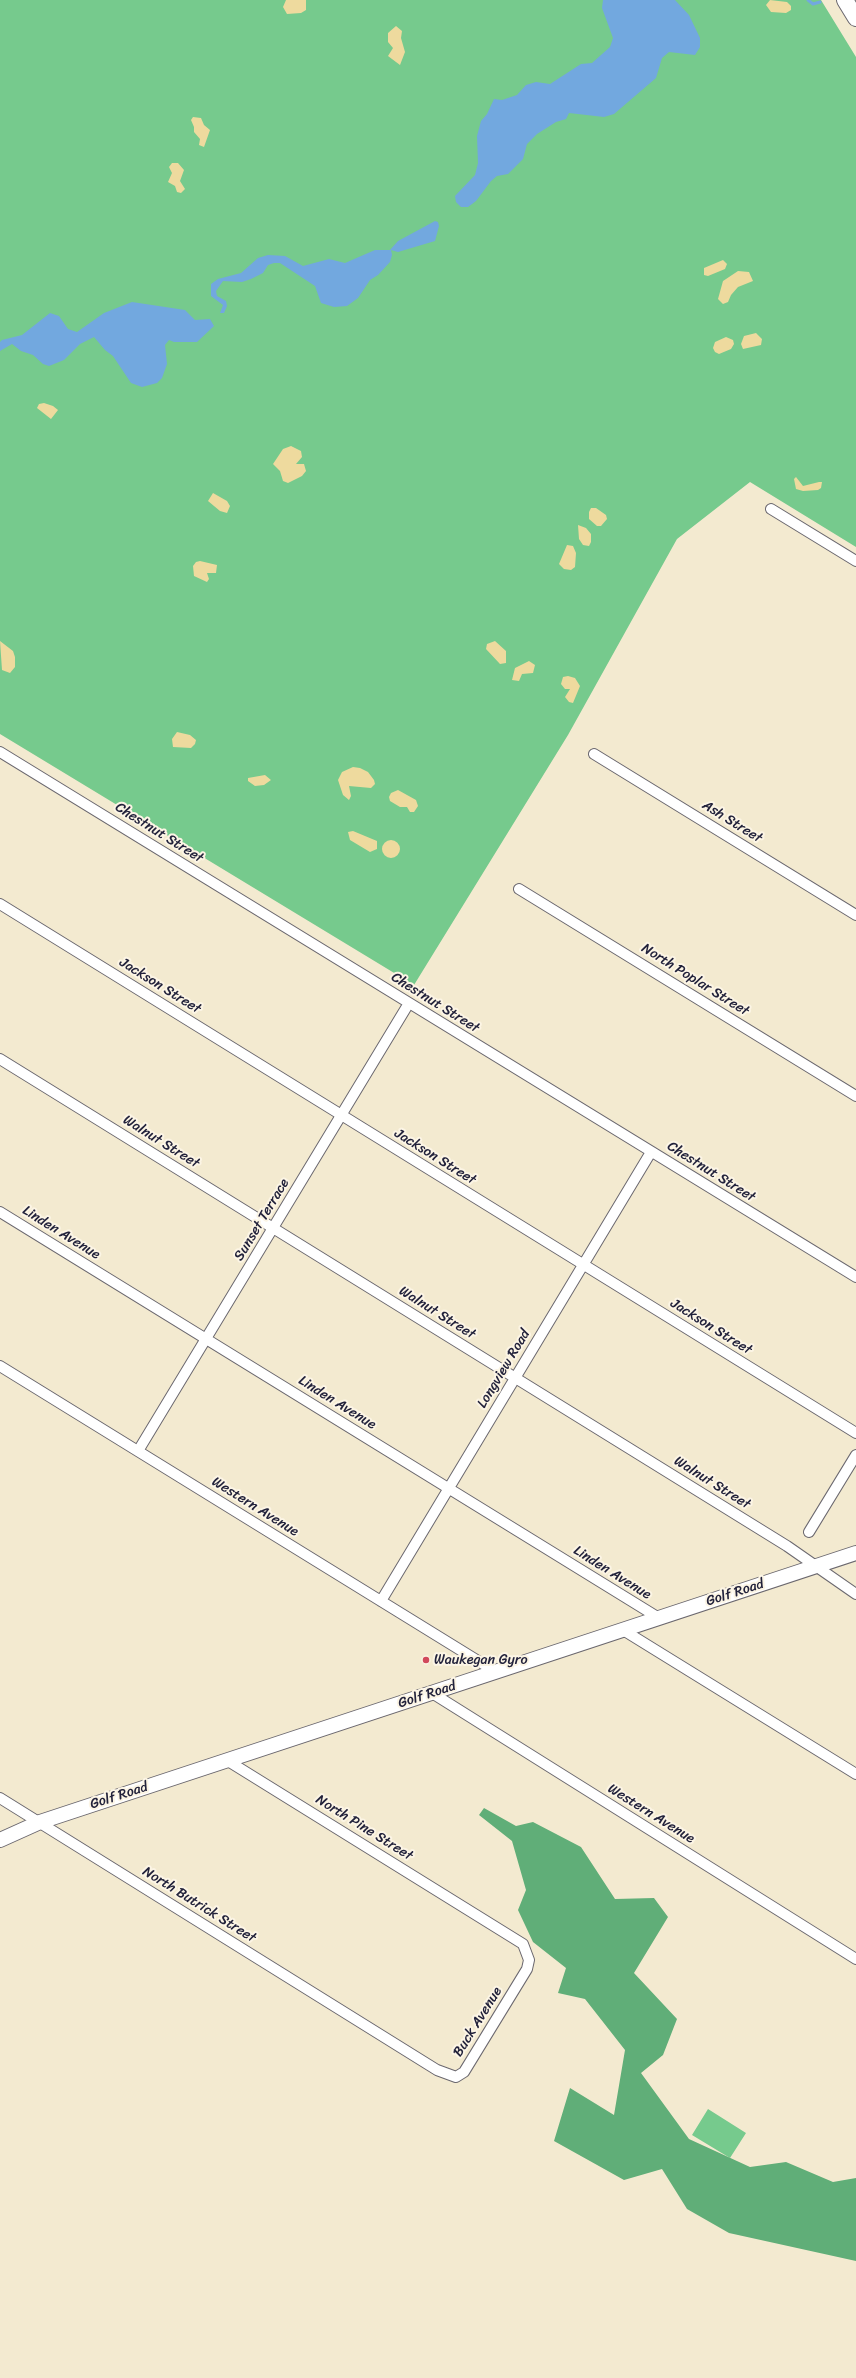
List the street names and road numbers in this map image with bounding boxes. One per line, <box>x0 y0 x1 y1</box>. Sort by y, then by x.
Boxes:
street label: Ash Street <box>699 797 765 847</box>
street label: Chestnut Street <box>112 799 206 867</box>
street label: North Poplar Street <box>638 940 752 1020</box>
street label: Jackson Street <box>116 954 204 1018</box>
street label: Chestnut Street <box>388 969 482 1037</box>
street label: Walnut Street <box>120 1112 202 1172</box>
street label: Jackson Street <box>391 1125 479 1189</box>
street label: Chestnut Street <box>664 1138 758 1206</box>
street label: Sunset Terrace <box>231 1176 293 1264</box>
street label: Linden Avenue <box>19 1202 103 1264</box>
street label: Walnut Street <box>396 1283 478 1343</box>
street label: Jackson Street <box>667 1295 755 1359</box>
street label: Longview Road <box>474 1327 534 1411</box>
street label: Linden Avenue <box>295 1372 379 1434</box>
street label: Walnut Street <box>671 1453 753 1513</box>
street label: Western Avenue <box>208 1474 302 1540</box>
street label: Linden Avenue <box>570 1542 654 1604</box>
street label: Golf Road <box>704 1576 766 1610</box>
street label: Golf Road <box>396 1678 458 1712</box>
street label: Golf Road <box>88 1779 150 1813</box>
street label: Western Avenue <box>604 1781 698 1847</box>
street label: North Pine Street <box>312 1791 416 1865</box>
street label: North Butrick Street <box>139 1863 259 1947</box>
street label: Buck Avenue <box>450 1984 506 2060</box>

